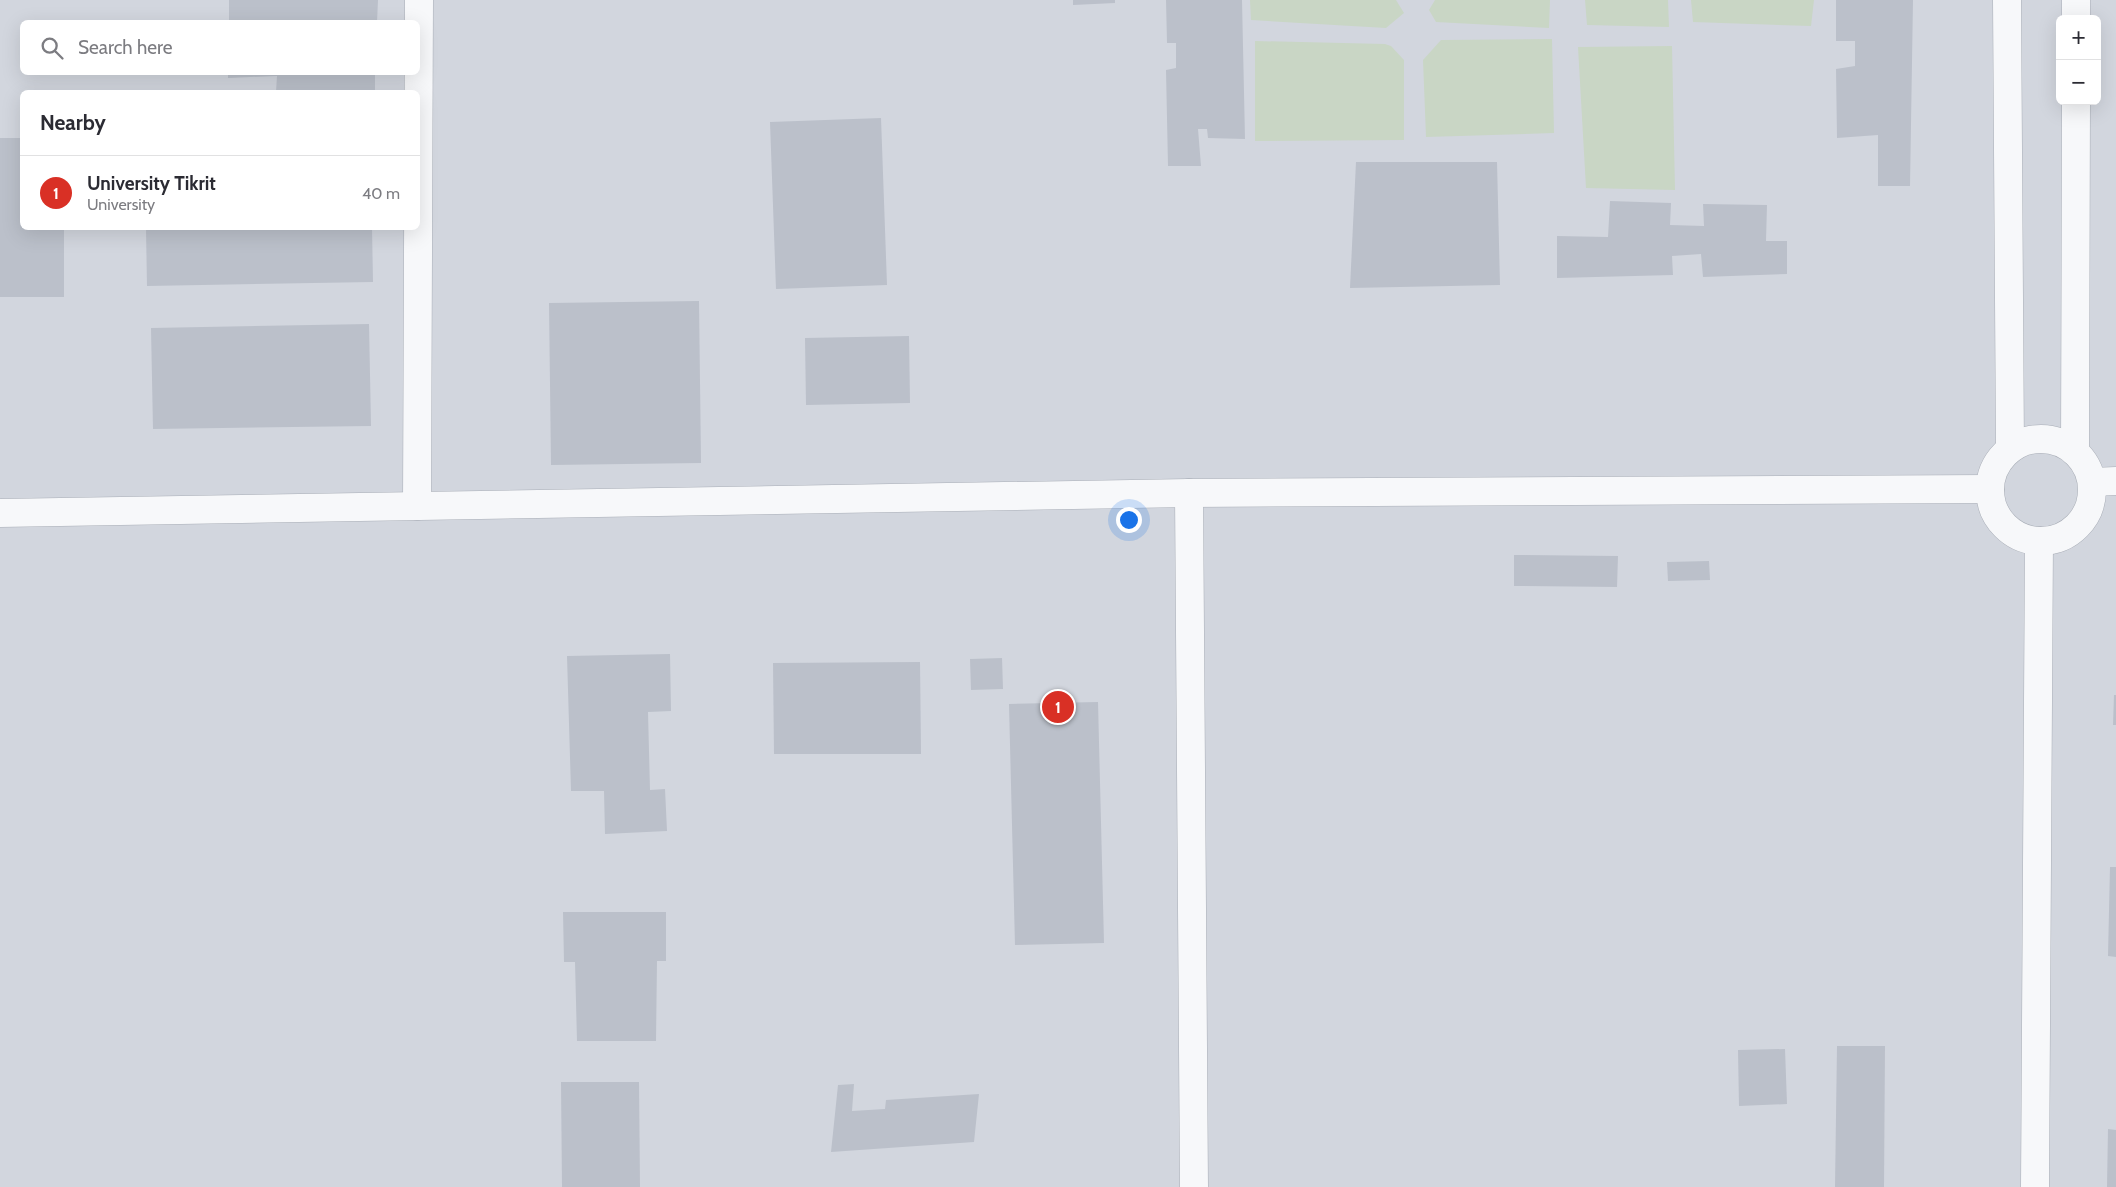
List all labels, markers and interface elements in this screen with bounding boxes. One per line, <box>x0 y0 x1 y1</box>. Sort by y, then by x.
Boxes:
map controls <box>2056 15 2101 105</box>
button: + <box>2056 15 2101 60</box>
search box <box>20 20 420 75</box>
icon: search <box>38 34 66 62</box>
text: Search here <box>78 36 172 59</box>
button: − <box>2056 60 2101 105</box>
text: Nearby <box>40 110 106 135</box>
text: University Tikrit <box>87 172 216 195</box>
text: 1 <box>53 184 59 203</box>
text: 40 m <box>362 184 400 203</box>
text: University <box>87 195 155 214</box>
your location <box>1116 507 1142 533</box>
pin: 1 <box>1042 688 1074 726</box>

